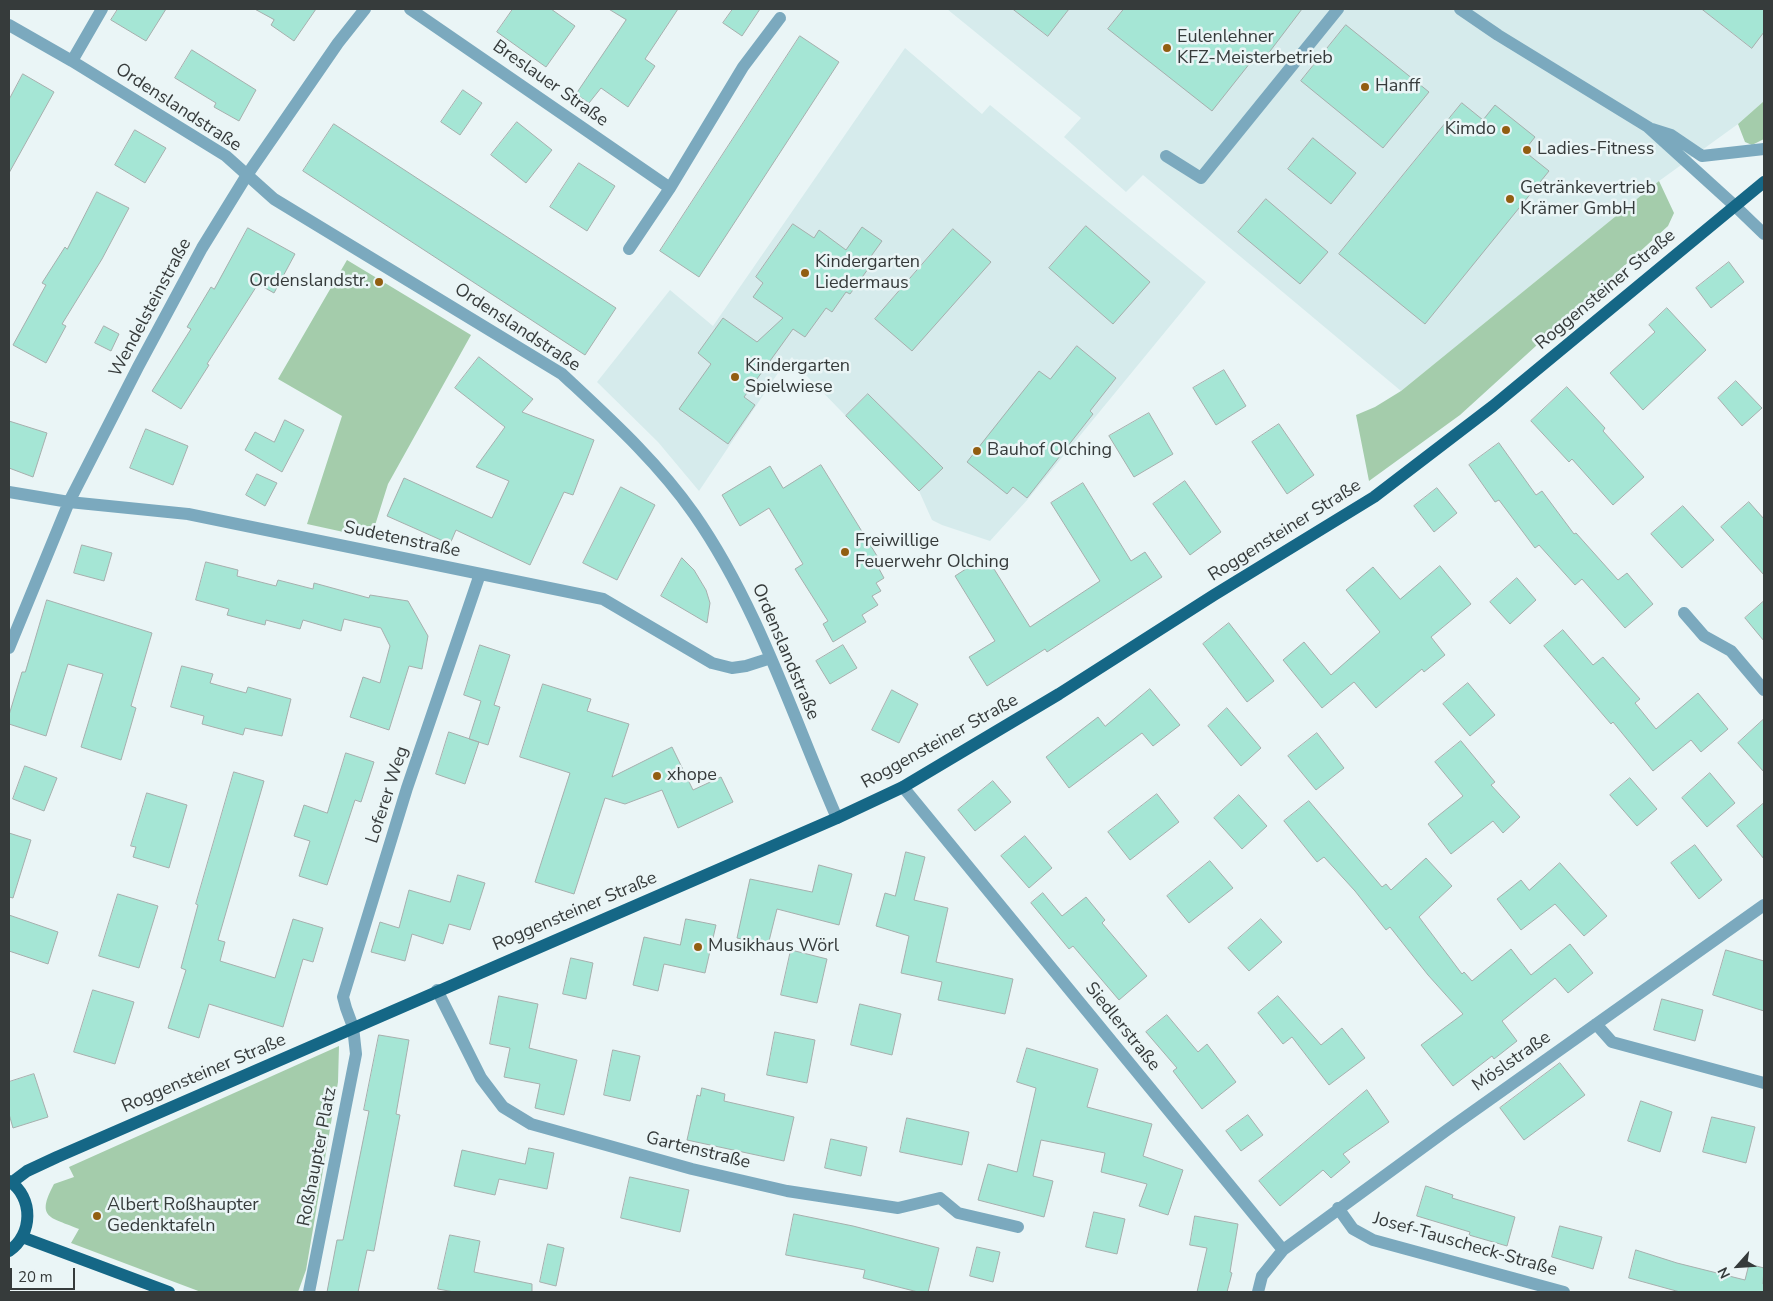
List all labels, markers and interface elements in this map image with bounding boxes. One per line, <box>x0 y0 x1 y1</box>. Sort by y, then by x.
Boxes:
place label: Eulenlehner KFZ-Meisterbetrieb <box>1177 27 1333 70</box>
street label: Breslauer Straße <box>488 36 612 132</box>
marker: Eulenlehner KFZ-Meisterbetrieb <box>1161 42 1173 54</box>
street label: Ordenslandstraße <box>111 59 245 157</box>
place label: Hanff <box>1375 76 1420 98</box>
marker: Hanff <box>1359 81 1371 93</box>
place label: Kimdo <box>1445 119 1496 141</box>
marker: Kimdo <box>1500 124 1512 136</box>
place label: Ladies-Fitness <box>1537 139 1654 161</box>
marker: Ladies-Fitness <box>1521 144 1533 156</box>
place label: Getränkevertrieb Krämer GmbH <box>1520 178 1656 220</box>
marker: Getränkevertrieb Krämer GmbH <box>1504 193 1516 205</box>
street label: Roggensteiner Straße <box>1532 225 1680 355</box>
street label: Wendelsteinstraße <box>105 235 197 381</box>
place label: Kindergarten Liedermaus <box>815 252 920 294</box>
marker: Kindergarten Liedermaus <box>799 267 811 279</box>
place label: Ordenslandstr. <box>249 271 369 293</box>
marker: Ordenslandstr. <box>373 276 385 288</box>
street label: Ordenslandstraße <box>450 279 584 377</box>
place label: Kindergarten Spielwiese <box>745 356 850 398</box>
marker: Kindergarten Spielwiese <box>729 371 741 383</box>
place label: Bauhof Olching <box>987 440 1112 462</box>
marker: Bauhof Olching <box>971 445 983 457</box>
street label: Roggensteiner Straße <box>1205 475 1365 587</box>
street label: Sudetenstraße <box>342 517 462 563</box>
place label: Freiwillige Feuerwehr Olching <box>855 531 1009 574</box>
marker: Freiwillige Feuerwehr Olching <box>839 546 851 558</box>
street label: Ordenslandstraße <box>747 581 823 723</box>
street label: Roggensteiner Straße <box>858 690 1022 794</box>
street label: Loferer Weg <box>362 744 414 846</box>
place label: xhope <box>667 765 717 787</box>
marker: xhope <box>651 770 663 782</box>
street label: Roggensteiner Straße <box>490 868 660 956</box>
place label: Musikhaus Wörl <box>708 936 839 958</box>
marker: Musikhaus Wörl <box>692 941 704 953</box>
street label: Siedlerstraße <box>1080 978 1164 1076</box>
street label: Möslstraße <box>1469 1027 1555 1097</box>
street label: Roggensteiner Straße <box>119 1030 289 1118</box>
street label: Roßhaupter Platz <box>294 1086 342 1228</box>
street label: Gartenstraße <box>644 1128 752 1174</box>
place label: Albert Roßhaupter Gedenktafeln <box>107 1195 259 1238</box>
street label: Josef-Tauscheck-Straße <box>1370 1208 1560 1282</box>
marker: Albert Roßhaupter Gedenktafeln <box>91 1210 103 1222</box>
north arrow <box>1713 1241 1763 1291</box>
scale bar <box>12 1258 78 1290</box>
text: N <box>1713 1264 1735 1282</box>
text: 20 m <box>18 1267 53 1287</box>

